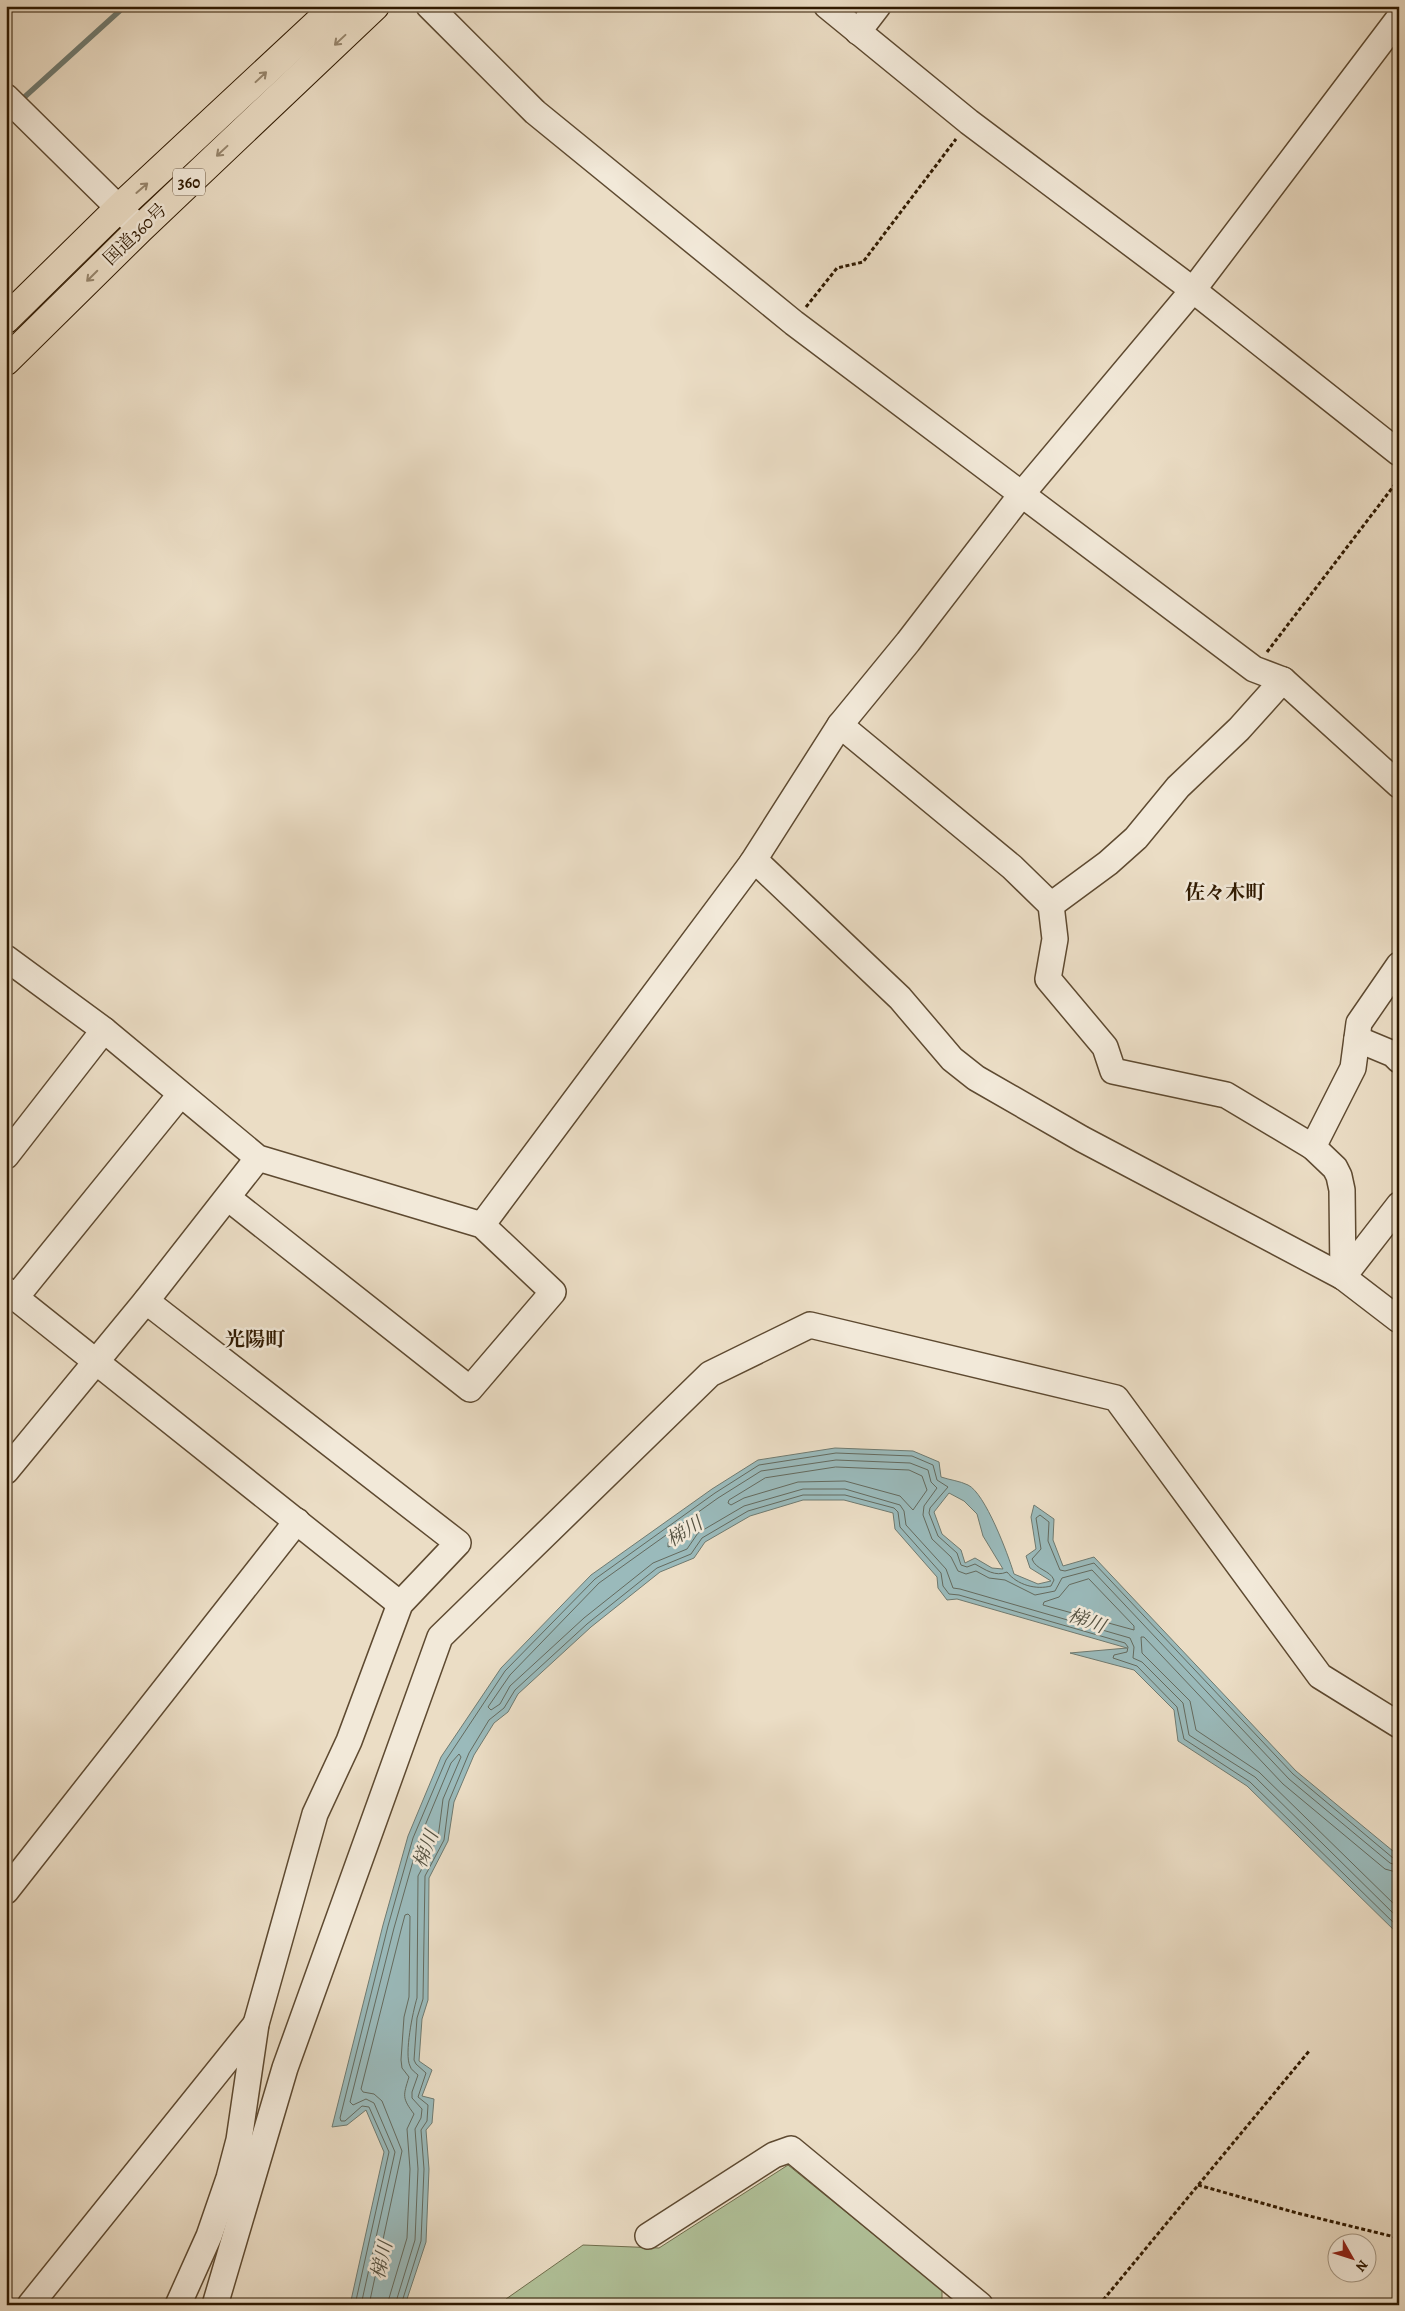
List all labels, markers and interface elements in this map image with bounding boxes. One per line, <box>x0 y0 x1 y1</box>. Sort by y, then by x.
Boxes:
one-way arrow <box>334 34 346 46</box>
one-way arrow <box>254 71 267 83</box>
one-way arrow <box>216 145 228 157</box>
road number: 360 <box>173 168 205 196</box>
one-way arrow <box>135 182 148 193</box>
street label: 国道360号 <box>98 198 172 270</box>
one-way arrow <box>86 270 98 282</box>
district label: 佐々木町 <box>1185 879 1266 906</box>
district label: 光陽町 <box>225 1326 286 1353</box>
water label: 梯川 <box>662 1510 709 1553</box>
water label: 梯川 <box>1064 1602 1111 1640</box>
water label: 梯川 <box>407 1825 446 1872</box>
north arrow <box>1328 2234 1378 2284</box>
water label: 梯川 <box>365 2237 399 2282</box>
text: N <box>1351 2256 1372 2276</box>

